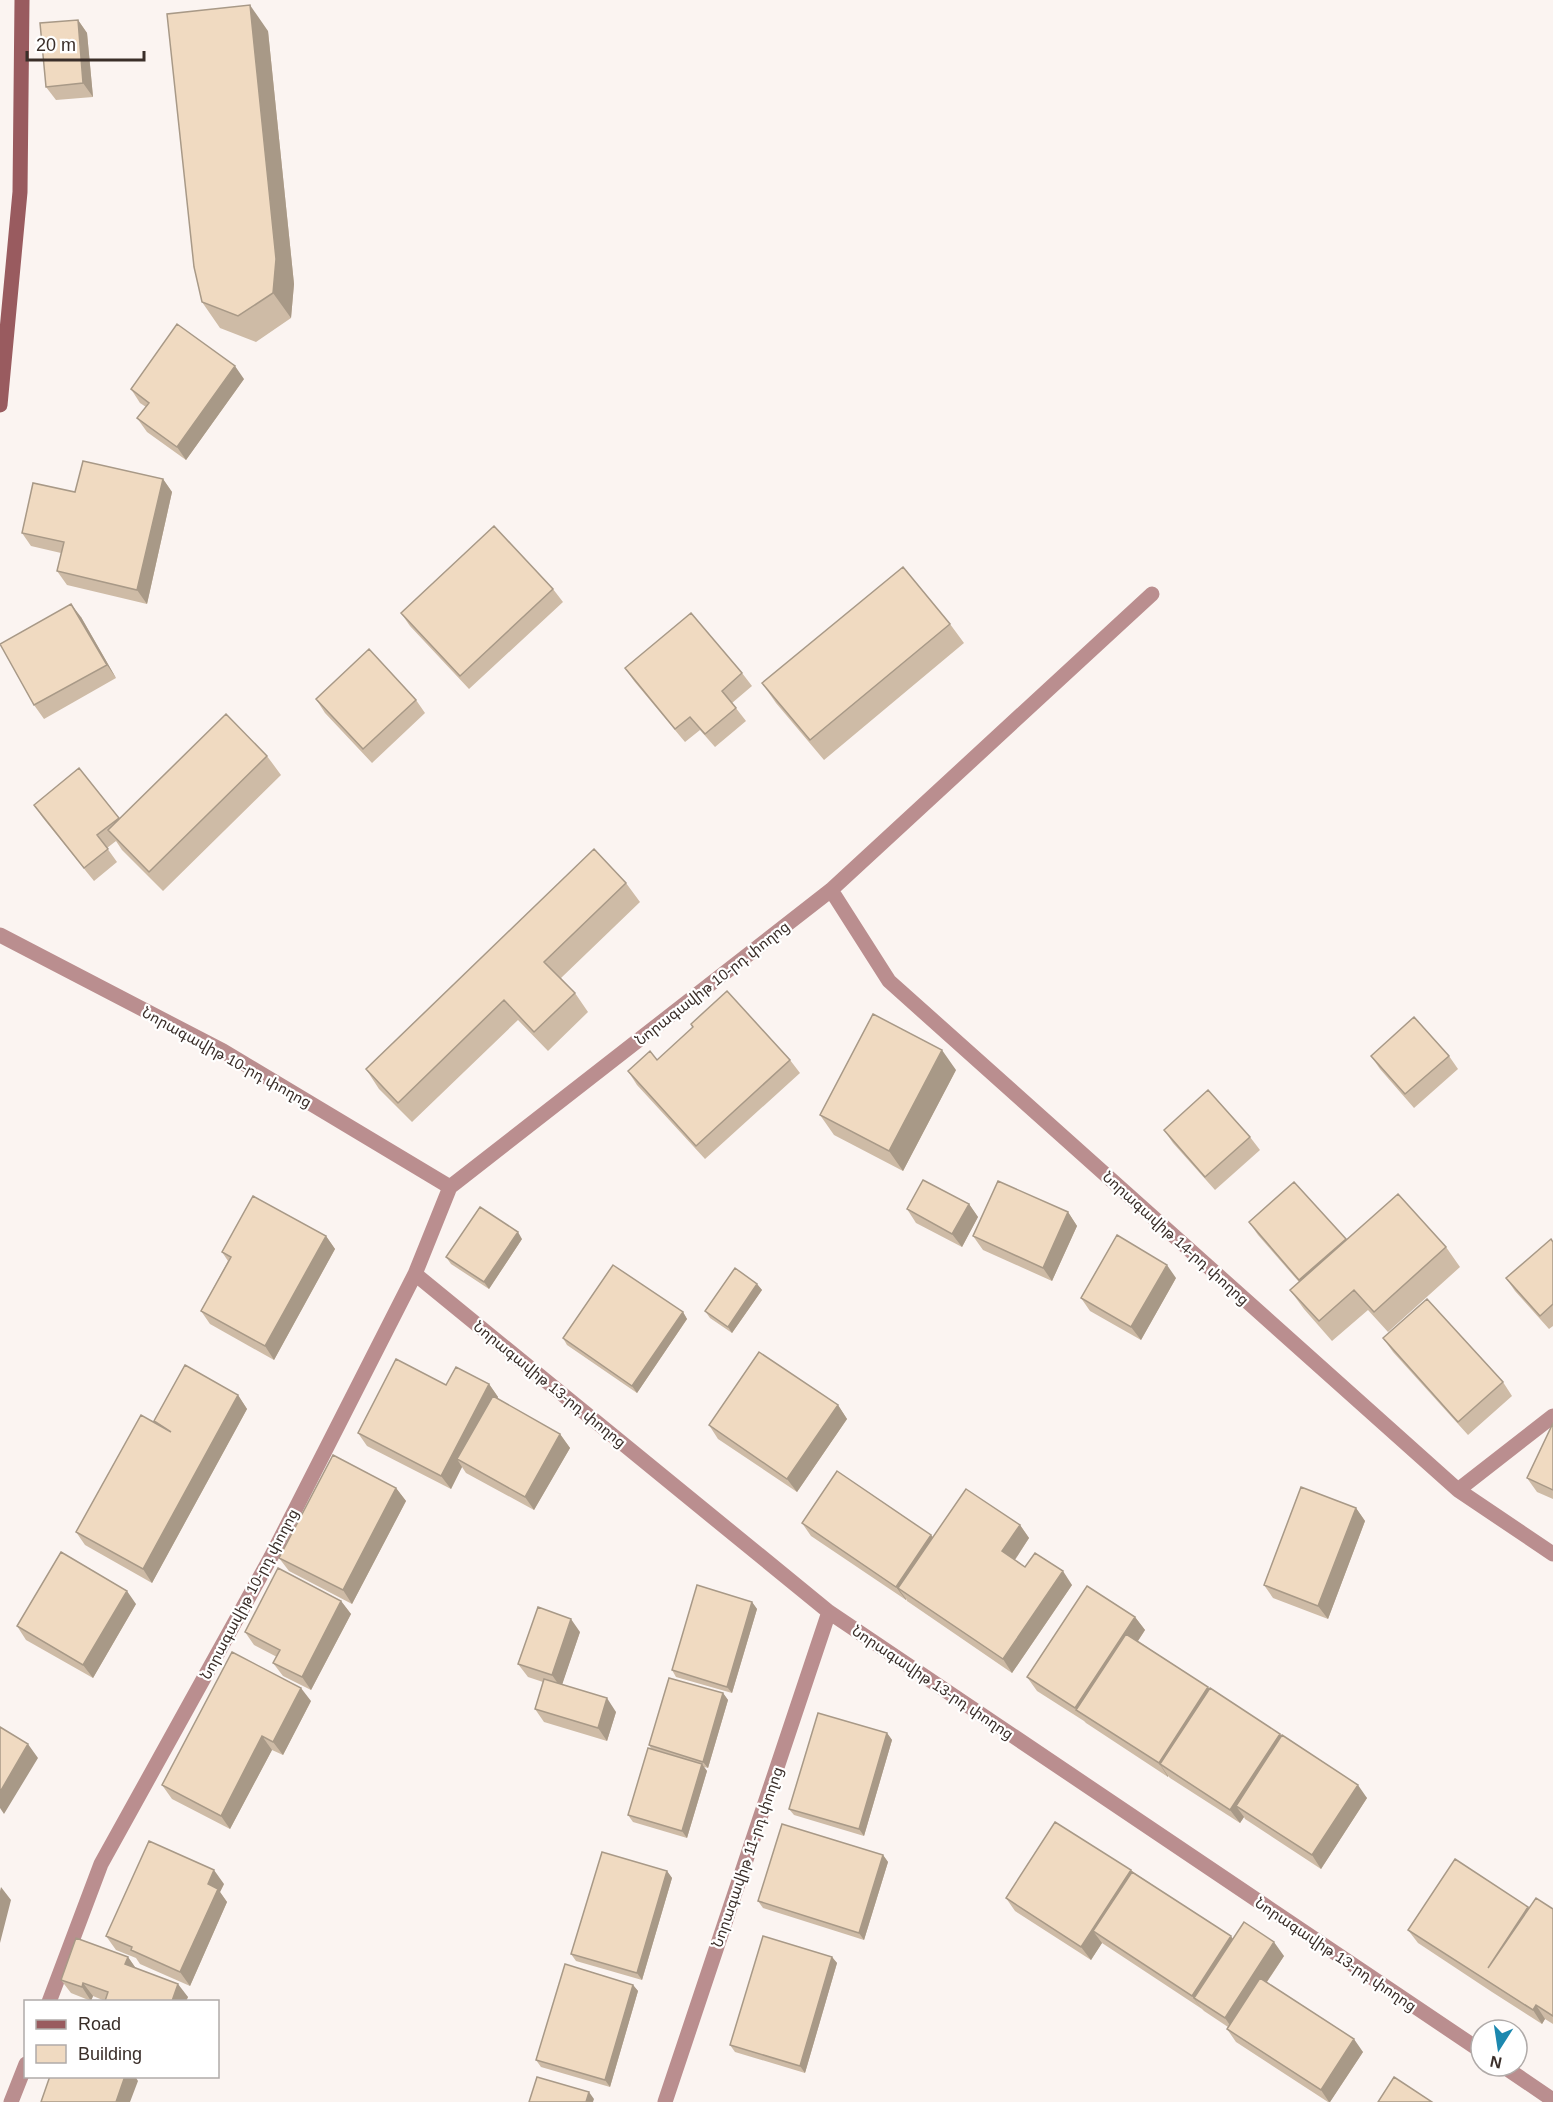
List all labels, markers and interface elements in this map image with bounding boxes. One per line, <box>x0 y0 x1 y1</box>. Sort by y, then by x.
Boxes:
scale bar <box>27 24 144 62</box>
text: 20 m <box>36 35 76 55</box>
street label: Նորագավիթ 10-րդ փողոց <box>632 918 793 1049</box>
street label: Նորագավիթ 10-րդ փողոց <box>139 1003 315 1112</box>
street label: Նորագավիթ 14-րդ փողոց <box>1099 1168 1253 1309</box>
street label: Նորագավիթ 13-րդ փողոց <box>470 1317 630 1451</box>
street label: Նորագավիթ 10-րդ փողոց <box>197 1506 302 1683</box>
street label: Նորագավիթ 13-րդ փողոց <box>849 1622 1017 1743</box>
street label: Նորագավիթ 11-րդ փողոց <box>708 1765 787 1950</box>
street label: Նորագավիթ 13-րդ փողոց <box>1252 1894 1420 2015</box>
legend <box>24 2000 219 2078</box>
text: Road <box>78 2014 121 2034</box>
north arrow <box>1469 2018 1529 2078</box>
text: Building <box>78 2044 142 2064</box>
text: N <box>1489 2053 1503 2072</box>

